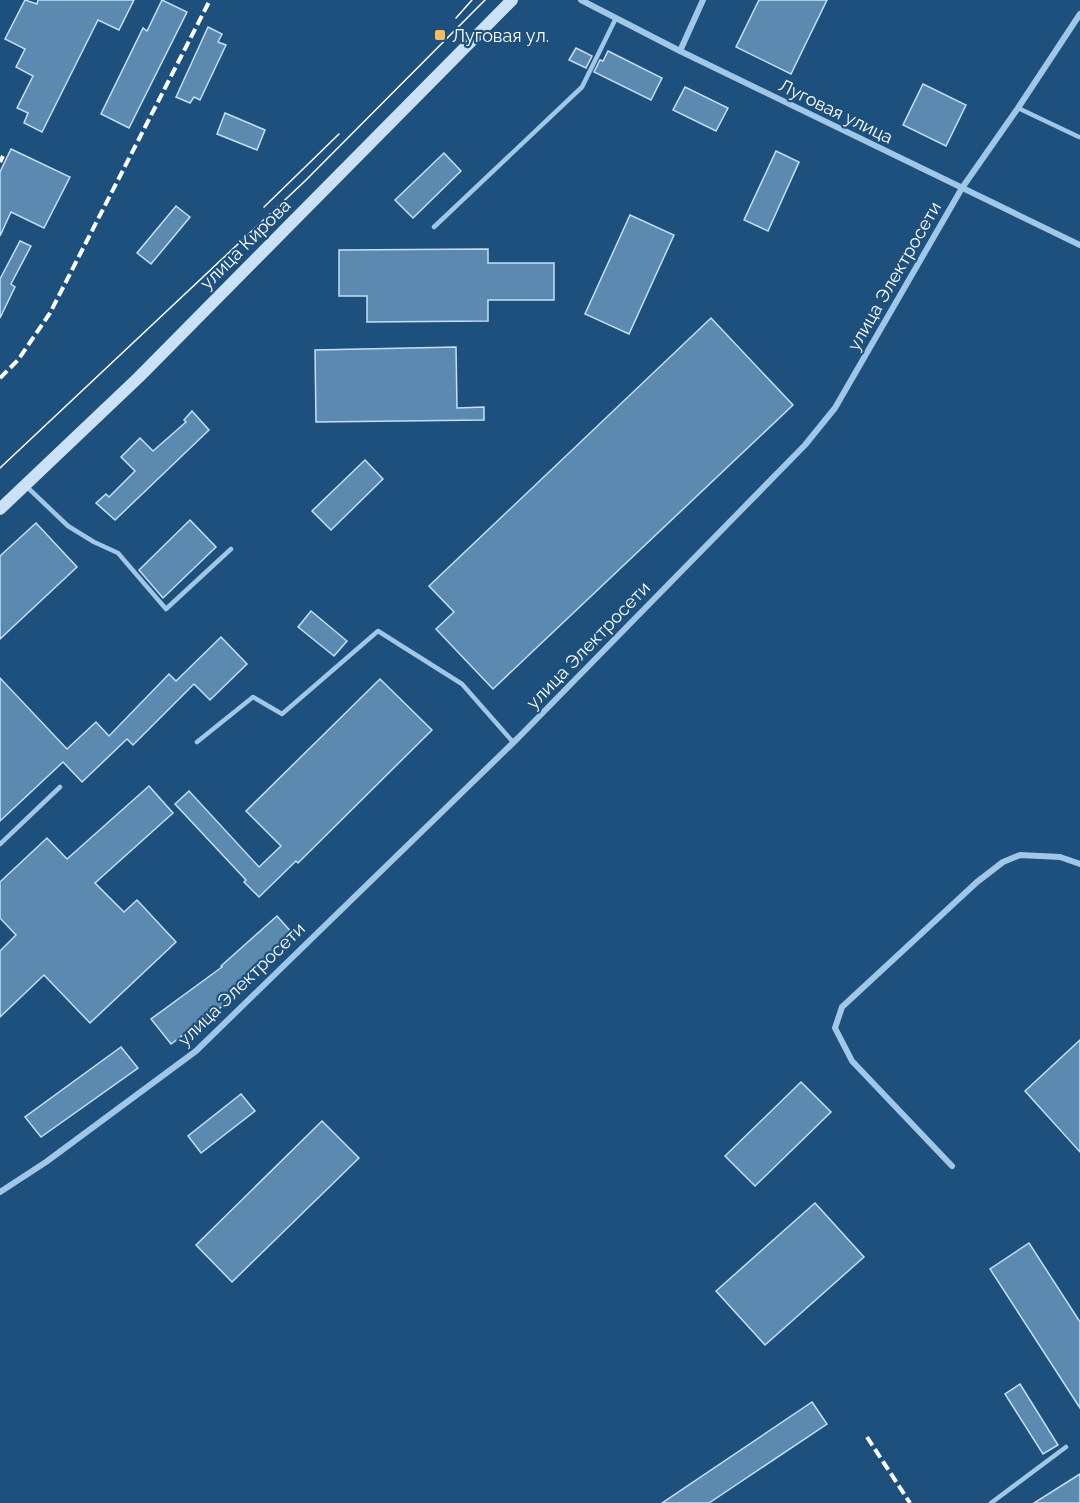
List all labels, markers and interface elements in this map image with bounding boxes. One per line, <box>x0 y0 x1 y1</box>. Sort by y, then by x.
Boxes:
place label: Луговая ул. <box>452 25 549 46</box>
marker: Луговая ул. <box>433 28 447 42</box>
street label: Луговая улица <box>775 74 897 148</box>
street label: улица Кирова <box>196 195 294 293</box>
street label: улица Электросети <box>843 198 945 354</box>
street label: улица Электросети <box>522 577 654 713</box>
street label: улица Электросети <box>173 918 309 1050</box>

